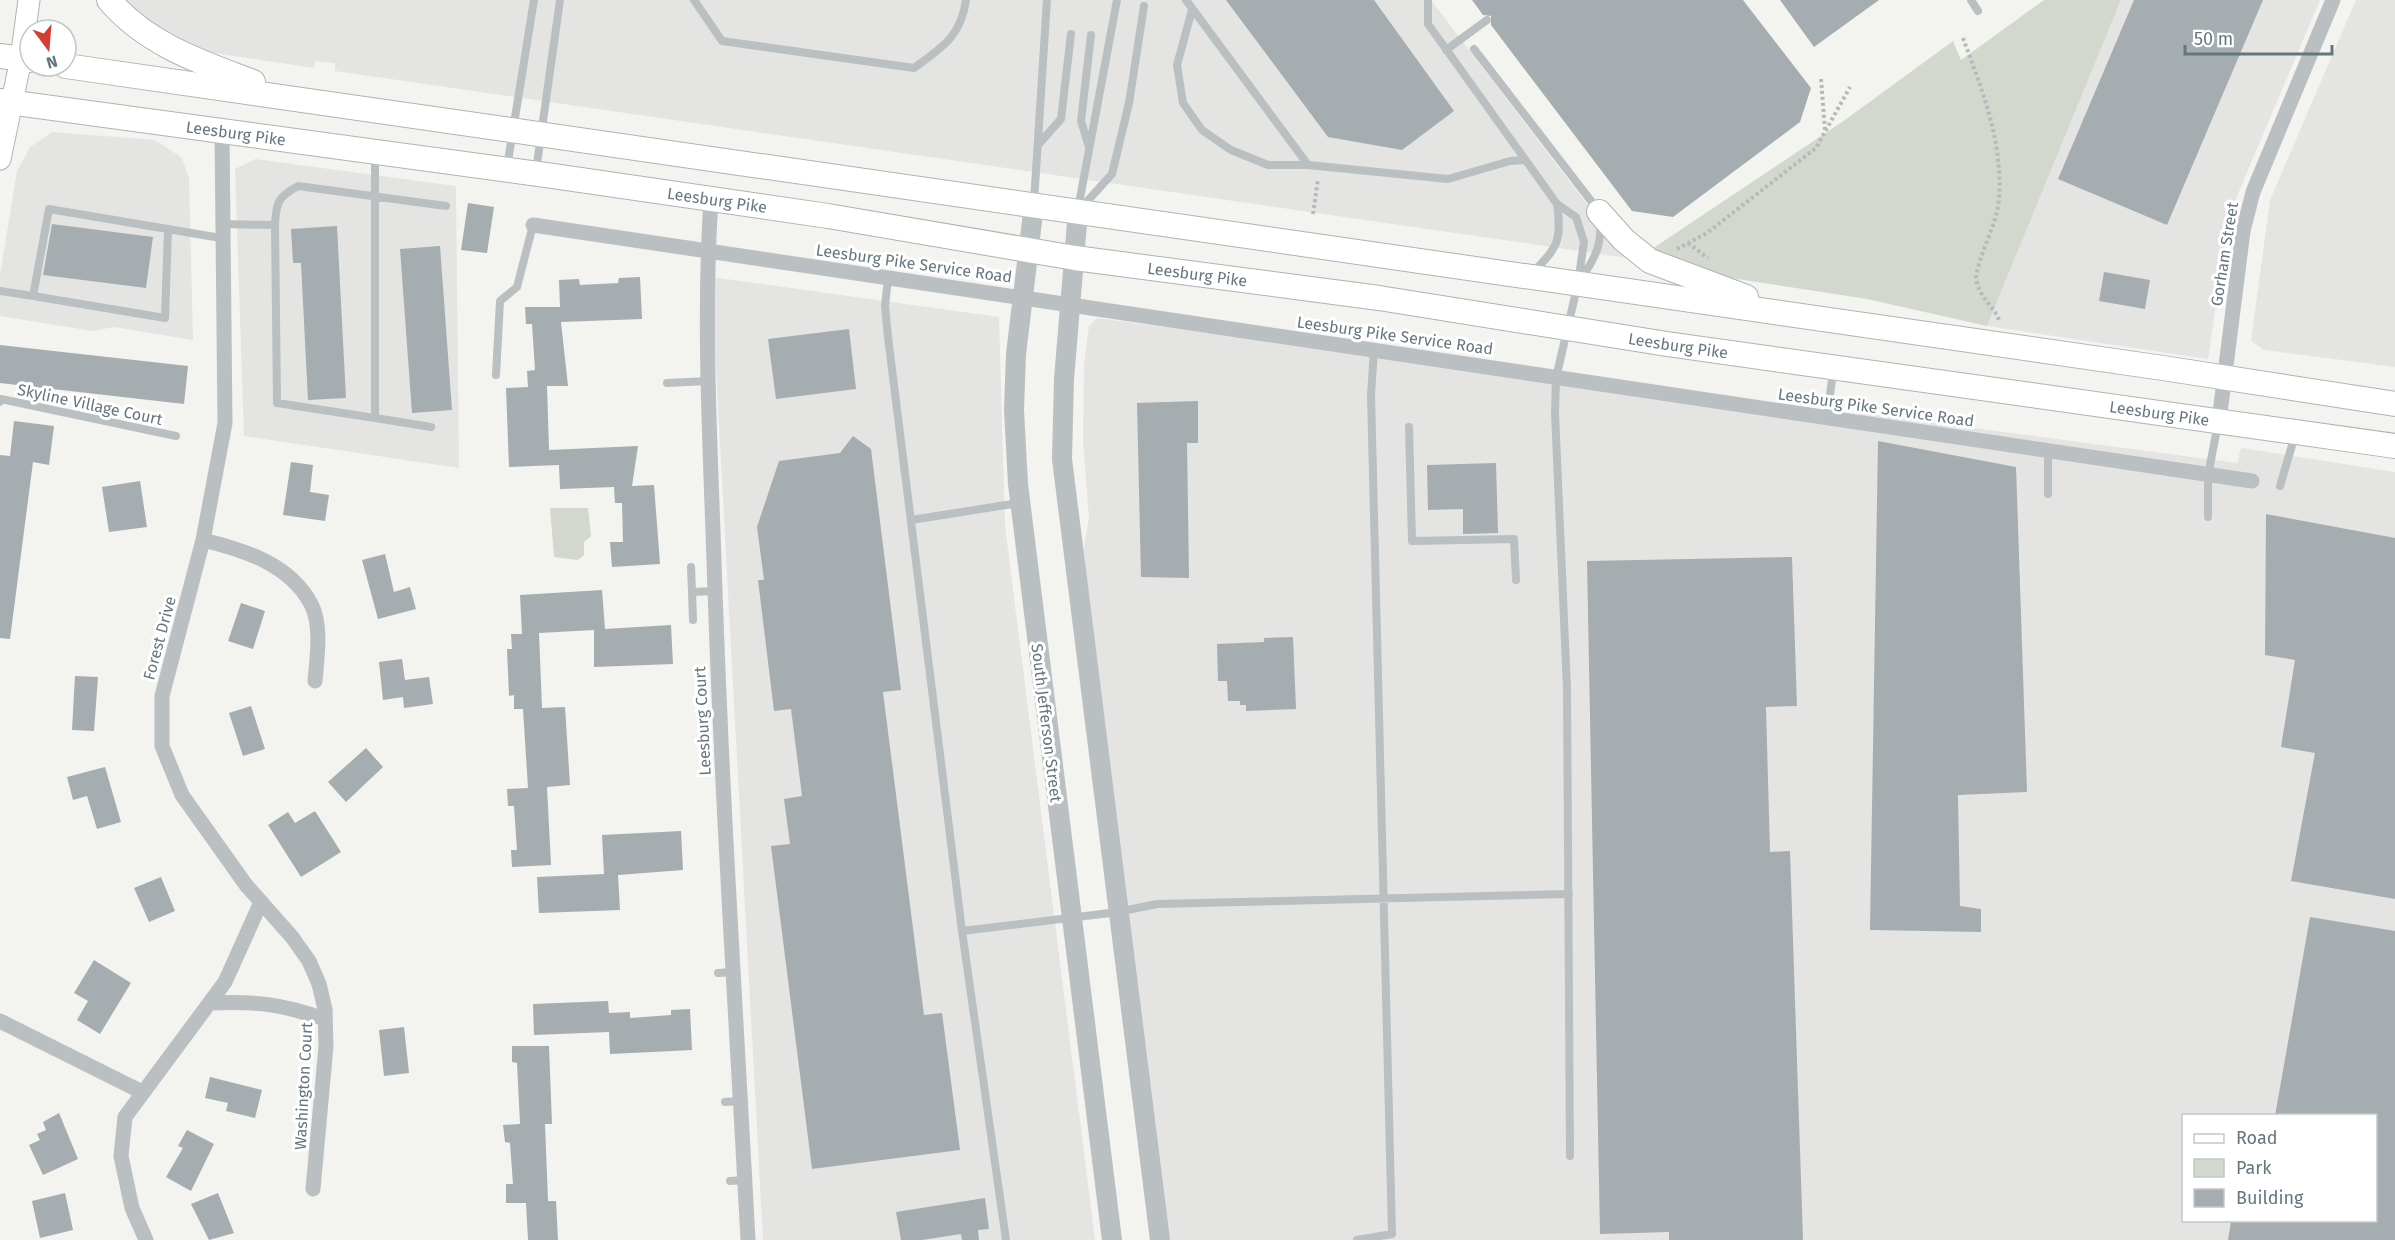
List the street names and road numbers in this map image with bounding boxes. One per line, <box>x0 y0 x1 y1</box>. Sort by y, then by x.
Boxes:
street label: Leesburg Pike <box>185 117 287 150</box>
street label: Leesburg Pike <box>666 184 768 217</box>
street label: Gorham Street <box>2207 200 2242 307</box>
street label: Leesburg Pike Service Road <box>815 240 1013 287</box>
street label: Leesburg Pike <box>1146 259 1248 291</box>
street label: Leesburg Pike Service Road <box>1296 312 1494 359</box>
street label: Leesburg Pike <box>1627 329 1729 362</box>
street label: Skyline Village Court <box>16 380 164 429</box>
street label: Leesburg Pike Service Road <box>1777 384 1975 431</box>
street label: Leesburg Pike <box>2108 397 2210 430</box>
street label: Forest Drive <box>139 594 180 682</box>
street label: South Jefferson Street <box>1027 643 1066 804</box>
street label: Leesburg Court <box>690 666 715 776</box>
street label: Washington Court <box>291 1021 316 1150</box>

